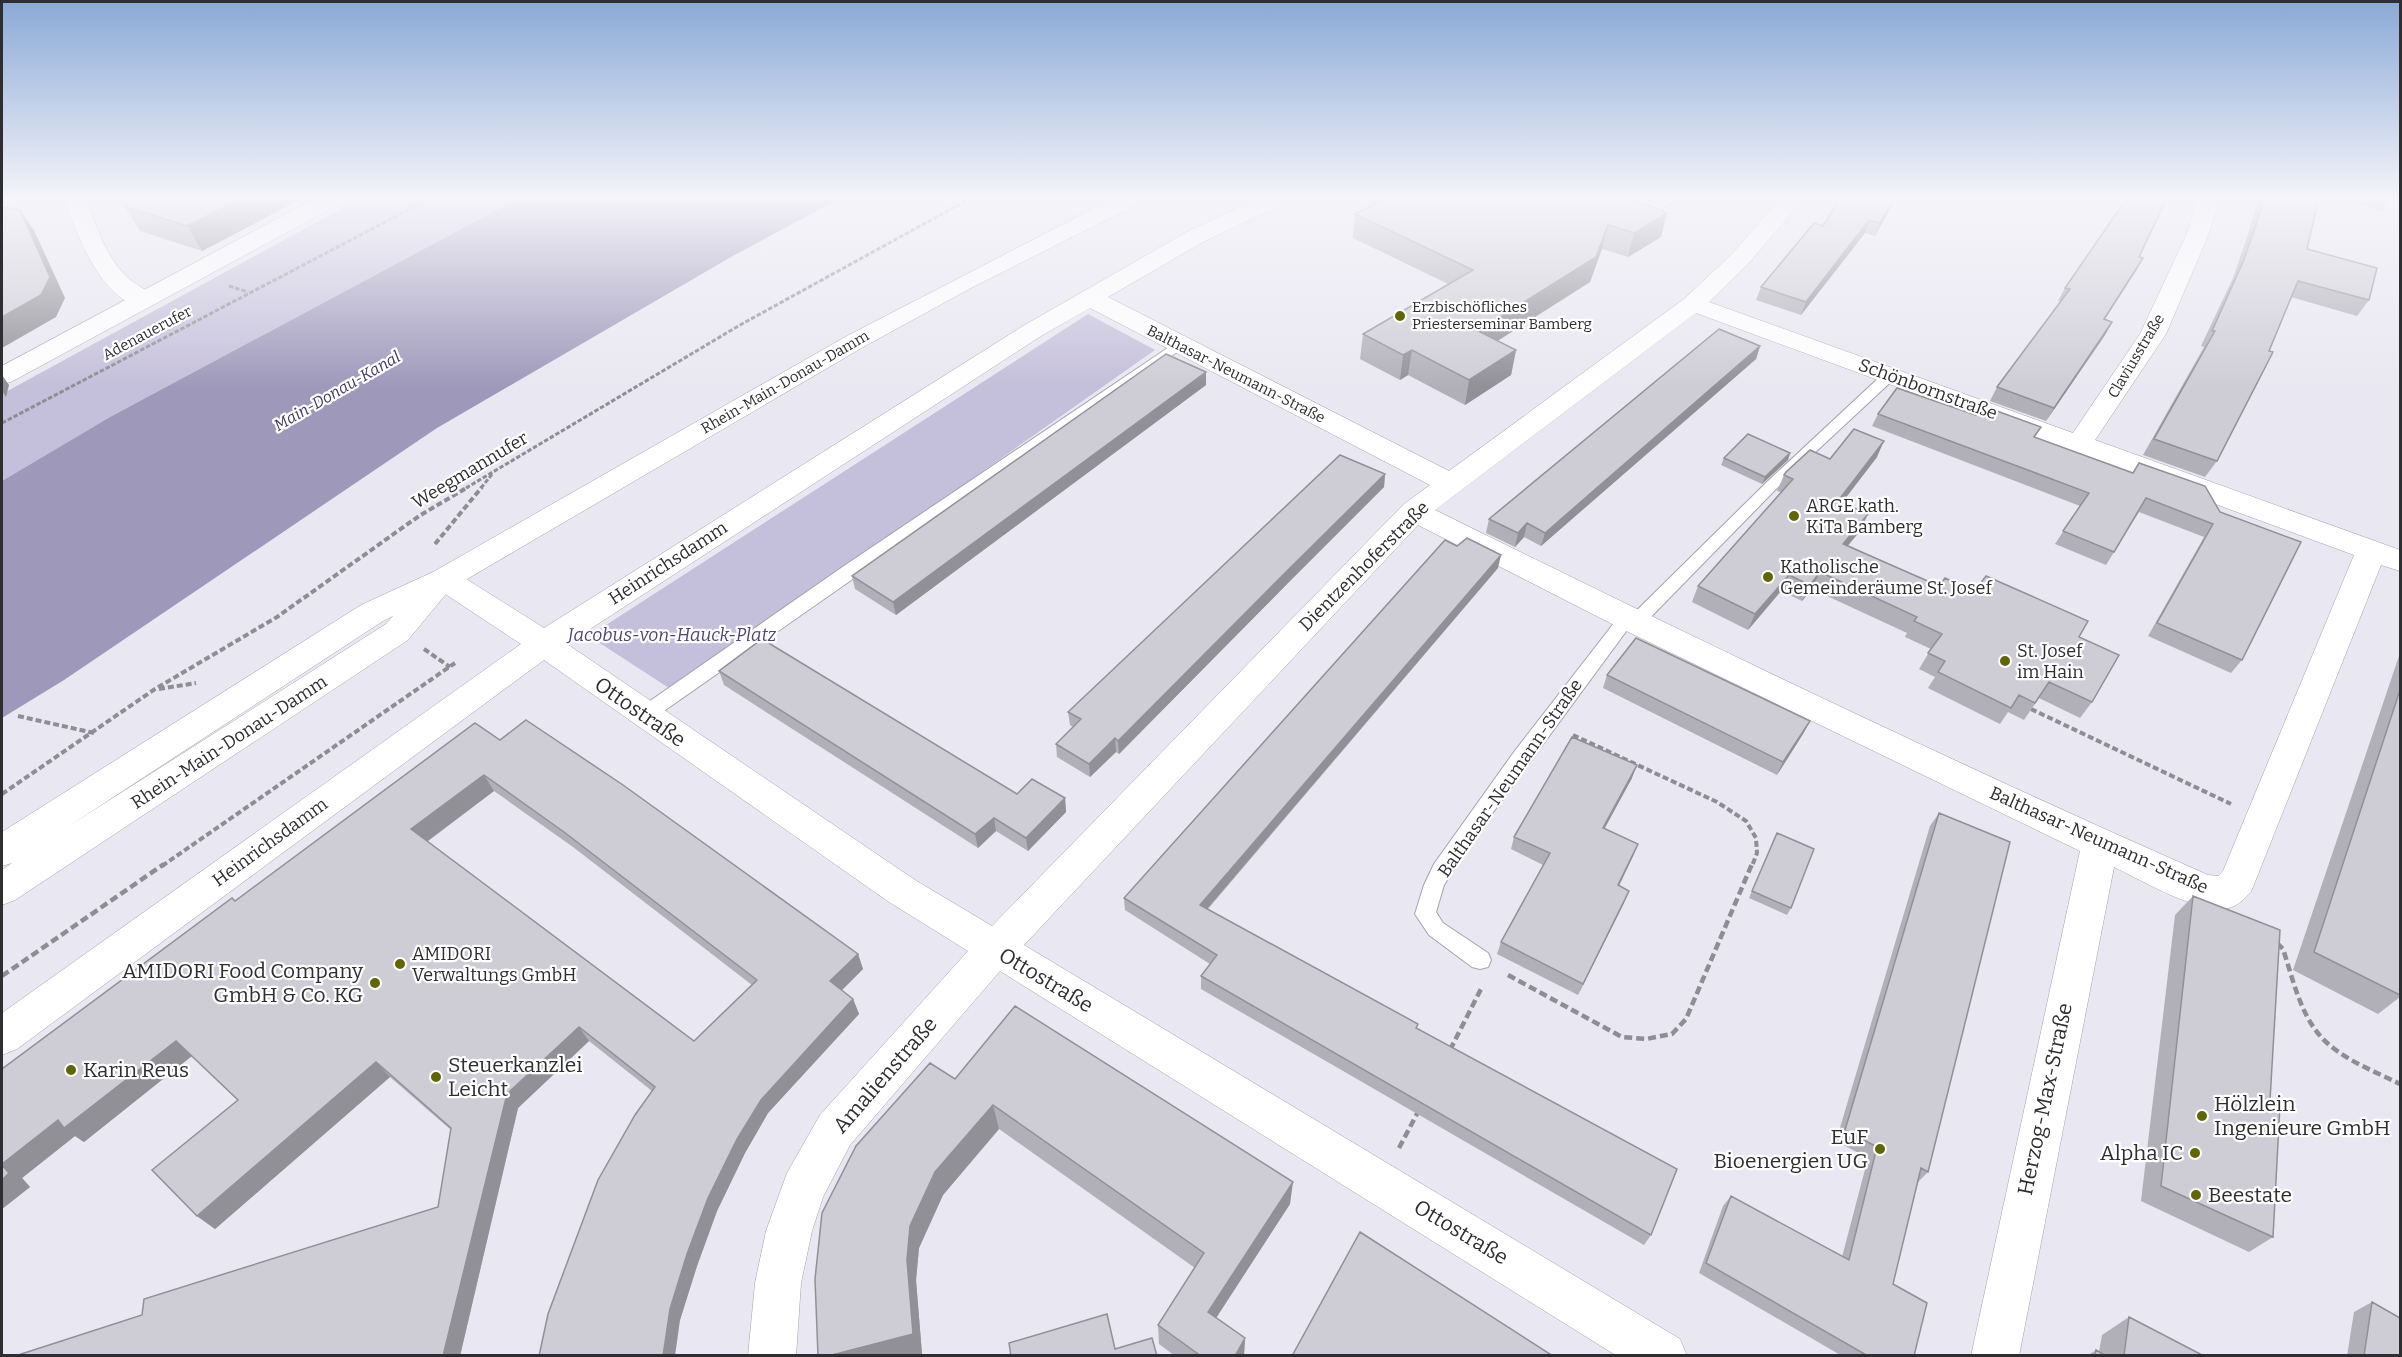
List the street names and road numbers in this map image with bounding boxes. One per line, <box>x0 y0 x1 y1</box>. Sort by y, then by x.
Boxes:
street label: Adenauerufer <box>99 302 195 364</box>
street label: Claviusstraße <box>2104 311 2168 401</box>
street label: Balthasar-Neumann-Straße <box>1144 321 1328 427</box>
street label: Rhein-Main-Donau-Damm <box>698 326 873 438</box>
street label: Schönbornstraße <box>1856 354 2000 424</box>
street label: Weegmannufer <box>408 427 532 513</box>
street label: Dientzenhoferstraße <box>1294 496 1434 636</box>
street label: Heinrichsdamm <box>605 516 731 610</box>
street label: Rhein-Main-Donau-Damm <box>127 670 331 814</box>
street label: Ottostraße <box>589 671 691 753</box>
street label: Balthasar-Neumann-Straße <box>1433 675 1587 881</box>
street label: Balthasar-Neumann-Straße <box>1986 782 2212 898</box>
street label: Heinrichsdamm <box>208 793 332 891</box>
street label: Ottostraße <box>994 942 1098 1018</box>
street label: Herzog-Max-Straße <box>2012 1001 2078 1197</box>
street label: Amalienstraße <box>827 1011 943 1139</box>
street label: Ottostraße <box>1409 1194 1513 1270</box>

